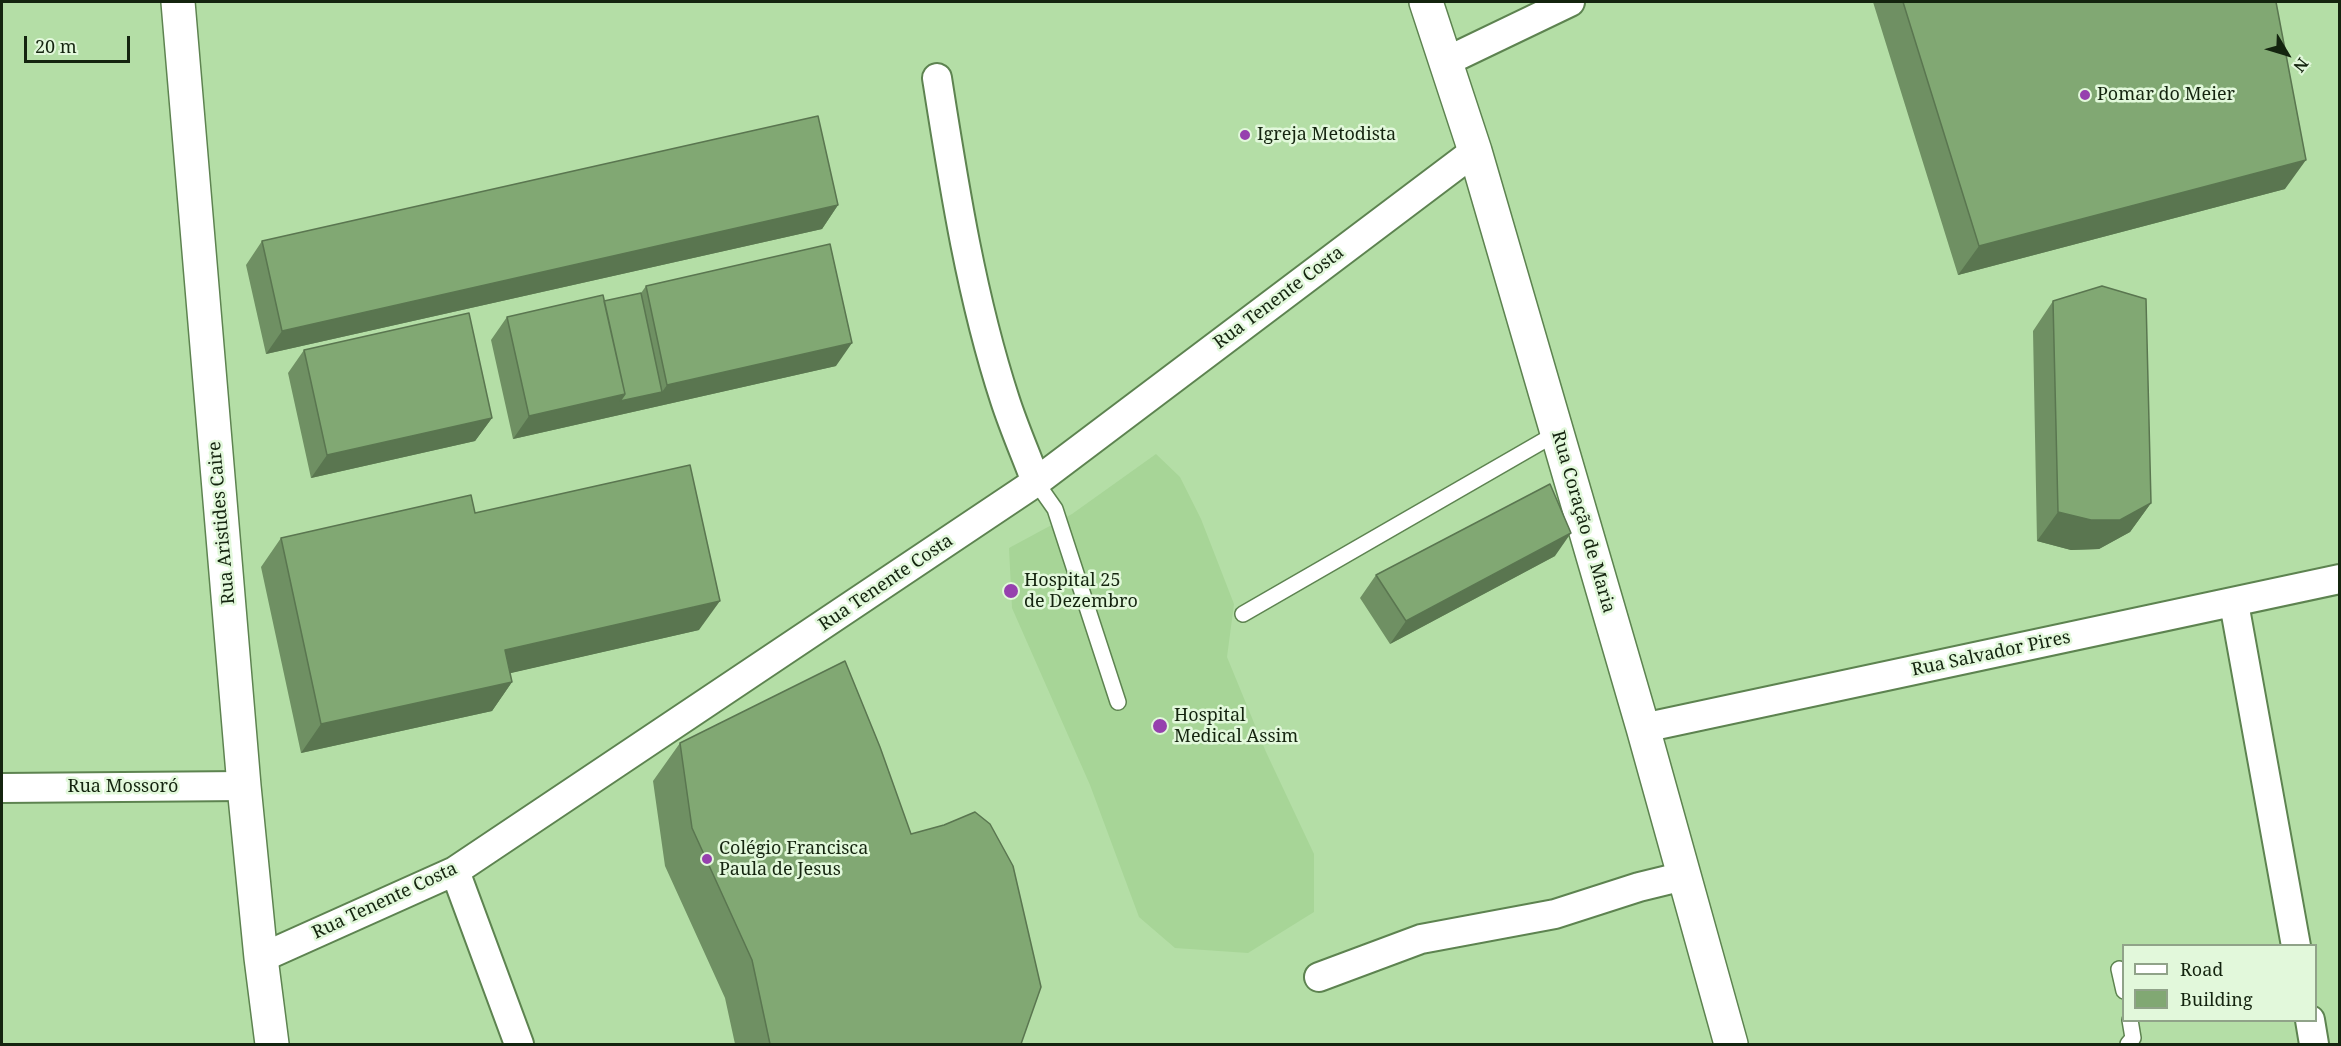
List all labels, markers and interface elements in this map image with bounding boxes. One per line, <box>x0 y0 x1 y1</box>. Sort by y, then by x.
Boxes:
scale bar <box>27 24 134 62</box>
north arrow <box>2257 24 2317 84</box>
text: 20 m <box>35 34 77 58</box>
text: N <box>2289 53 2314 77</box>
place label: Pomar do Meier <box>2097 84 2235 106</box>
marker: Pomar do Meier <box>2078 88 2092 102</box>
place label: Igreja Metodista <box>1257 124 1396 146</box>
marker: Igreja Metodista <box>1238 128 1252 142</box>
street label: Rua Tenente Costa <box>1210 242 1348 354</box>
street label: Rua Coração de Maria <box>1547 428 1619 616</box>
street label: Rua Aristides Caire <box>204 441 240 605</box>
street label: Rua Tenente Costa <box>815 530 957 636</box>
place label: Hospital 25 de Dezembro <box>1024 570 1138 612</box>
marker: Hospital 25 de Dezembro <box>1002 582 1020 600</box>
street label: Rua Salvador Pires <box>1910 627 2072 681</box>
place label: Hospital Medical Assim <box>1174 705 1298 748</box>
marker: Hospital Medical Assim <box>1151 717 1169 735</box>
street label: Rua Mossoró <box>68 776 178 798</box>
place label: Colégio Francisca Paula de Jesus <box>719 838 868 880</box>
marker: Colégio Francisca Paula de Jesus <box>700 852 714 866</box>
street label: Rua Tenente Costa <box>309 858 461 944</box>
legend <box>2122 944 2317 1022</box>
text: Road <box>2180 957 2223 981</box>
text: Building <box>2180 987 2253 1011</box>

